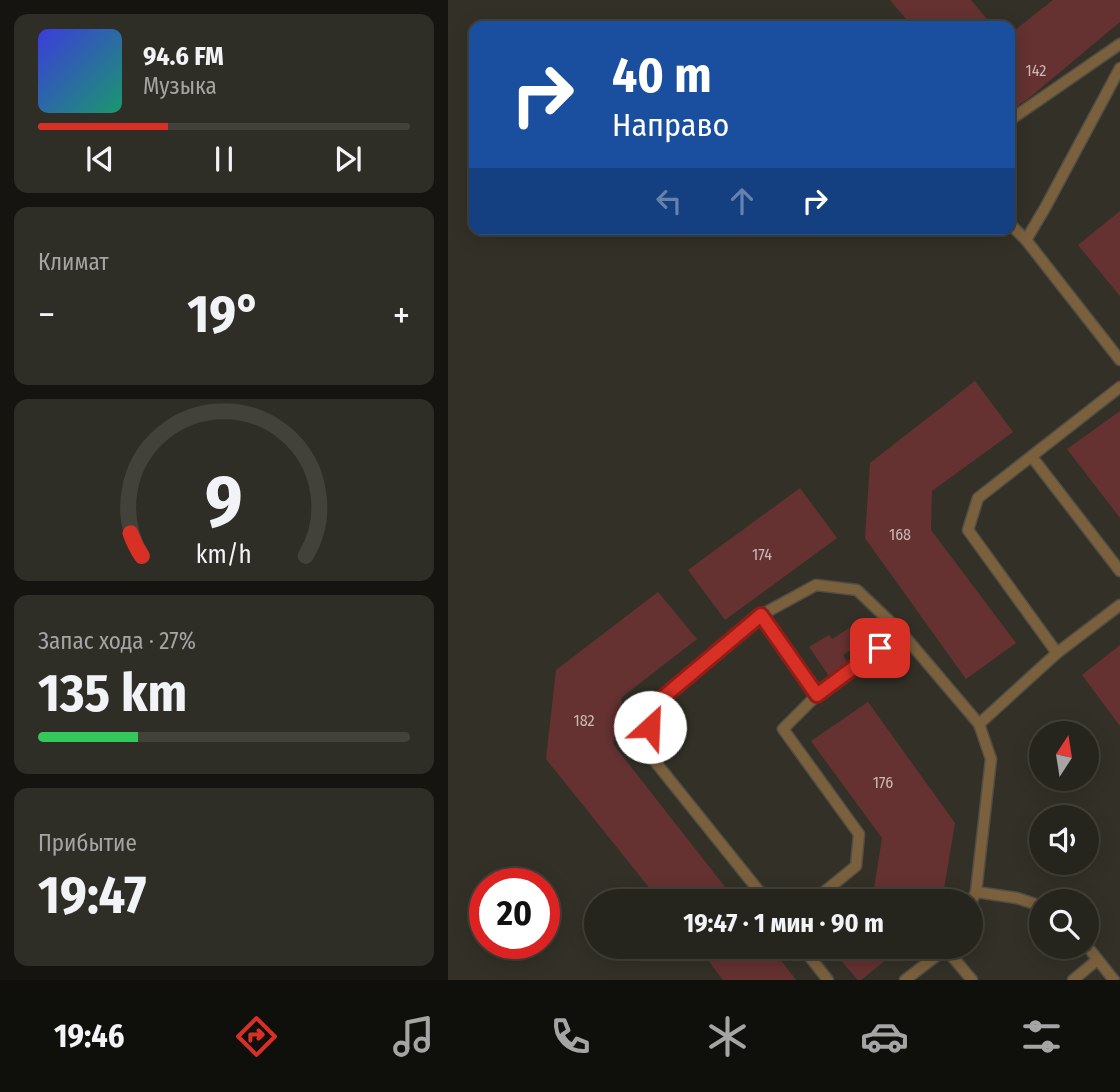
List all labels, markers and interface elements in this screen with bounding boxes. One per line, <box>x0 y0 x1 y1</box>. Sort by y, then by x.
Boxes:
text: 94.6 FM <box>143 41 224 72</box>
text: 40 m <box>612 46 712 105</box>
icon: right <box>497 49 588 140</box>
house number: 142 <box>1026 61 1046 80</box>
text: Музыка <box>143 72 217 100</box>
text: Направо <box>612 106 729 144</box>
icon: previous <box>81 140 119 178</box>
icon: pause <box>205 140 243 178</box>
icon: next <box>329 140 367 178</box>
icon: left <box>650 182 688 220</box>
icon: ahead <box>723 182 761 220</box>
icon: right <box>796 182 834 220</box>
text: Климат <box>38 248 109 276</box>
text: 19° <box>187 283 261 346</box>
text: − <box>38 292 55 338</box>
text: + <box>393 292 410 338</box>
text: 9 <box>205 458 243 545</box>
house number: 168 <box>889 525 911 544</box>
text: km/h <box>196 540 252 570</box>
house number: 174 <box>752 545 772 564</box>
pin <box>850 618 910 678</box>
text: Запас хода · 27% <box>38 627 196 655</box>
icon: arrive <box>861 629 899 667</box>
text: 135 km <box>38 662 187 725</box>
position arrow <box>613 690 687 764</box>
house number: 182 <box>573 711 595 730</box>
north arrow <box>1029 721 1099 791</box>
map controls <box>1029 721 1099 959</box>
house number: 176 <box>873 773 893 792</box>
button: sound <box>1029 805 1099 875</box>
text: Прибытие <box>38 829 137 857</box>
text: 19:47 <box>38 864 146 927</box>
speed limit sign: 20 <box>469 868 560 959</box>
button: search <box>1029 889 1099 959</box>
text: 19:47 · 1 мин · 90 m <box>683 908 884 939</box>
icon: directions <box>232 1012 281 1061</box>
icon: music <box>389 1012 438 1061</box>
icon: phone <box>546 1012 595 1061</box>
icon: climate <box>703 1012 752 1061</box>
icon: car <box>860 1012 909 1061</box>
icon: filters <box>1017 1012 1066 1061</box>
text: 19:46 <box>54 1017 124 1055</box>

